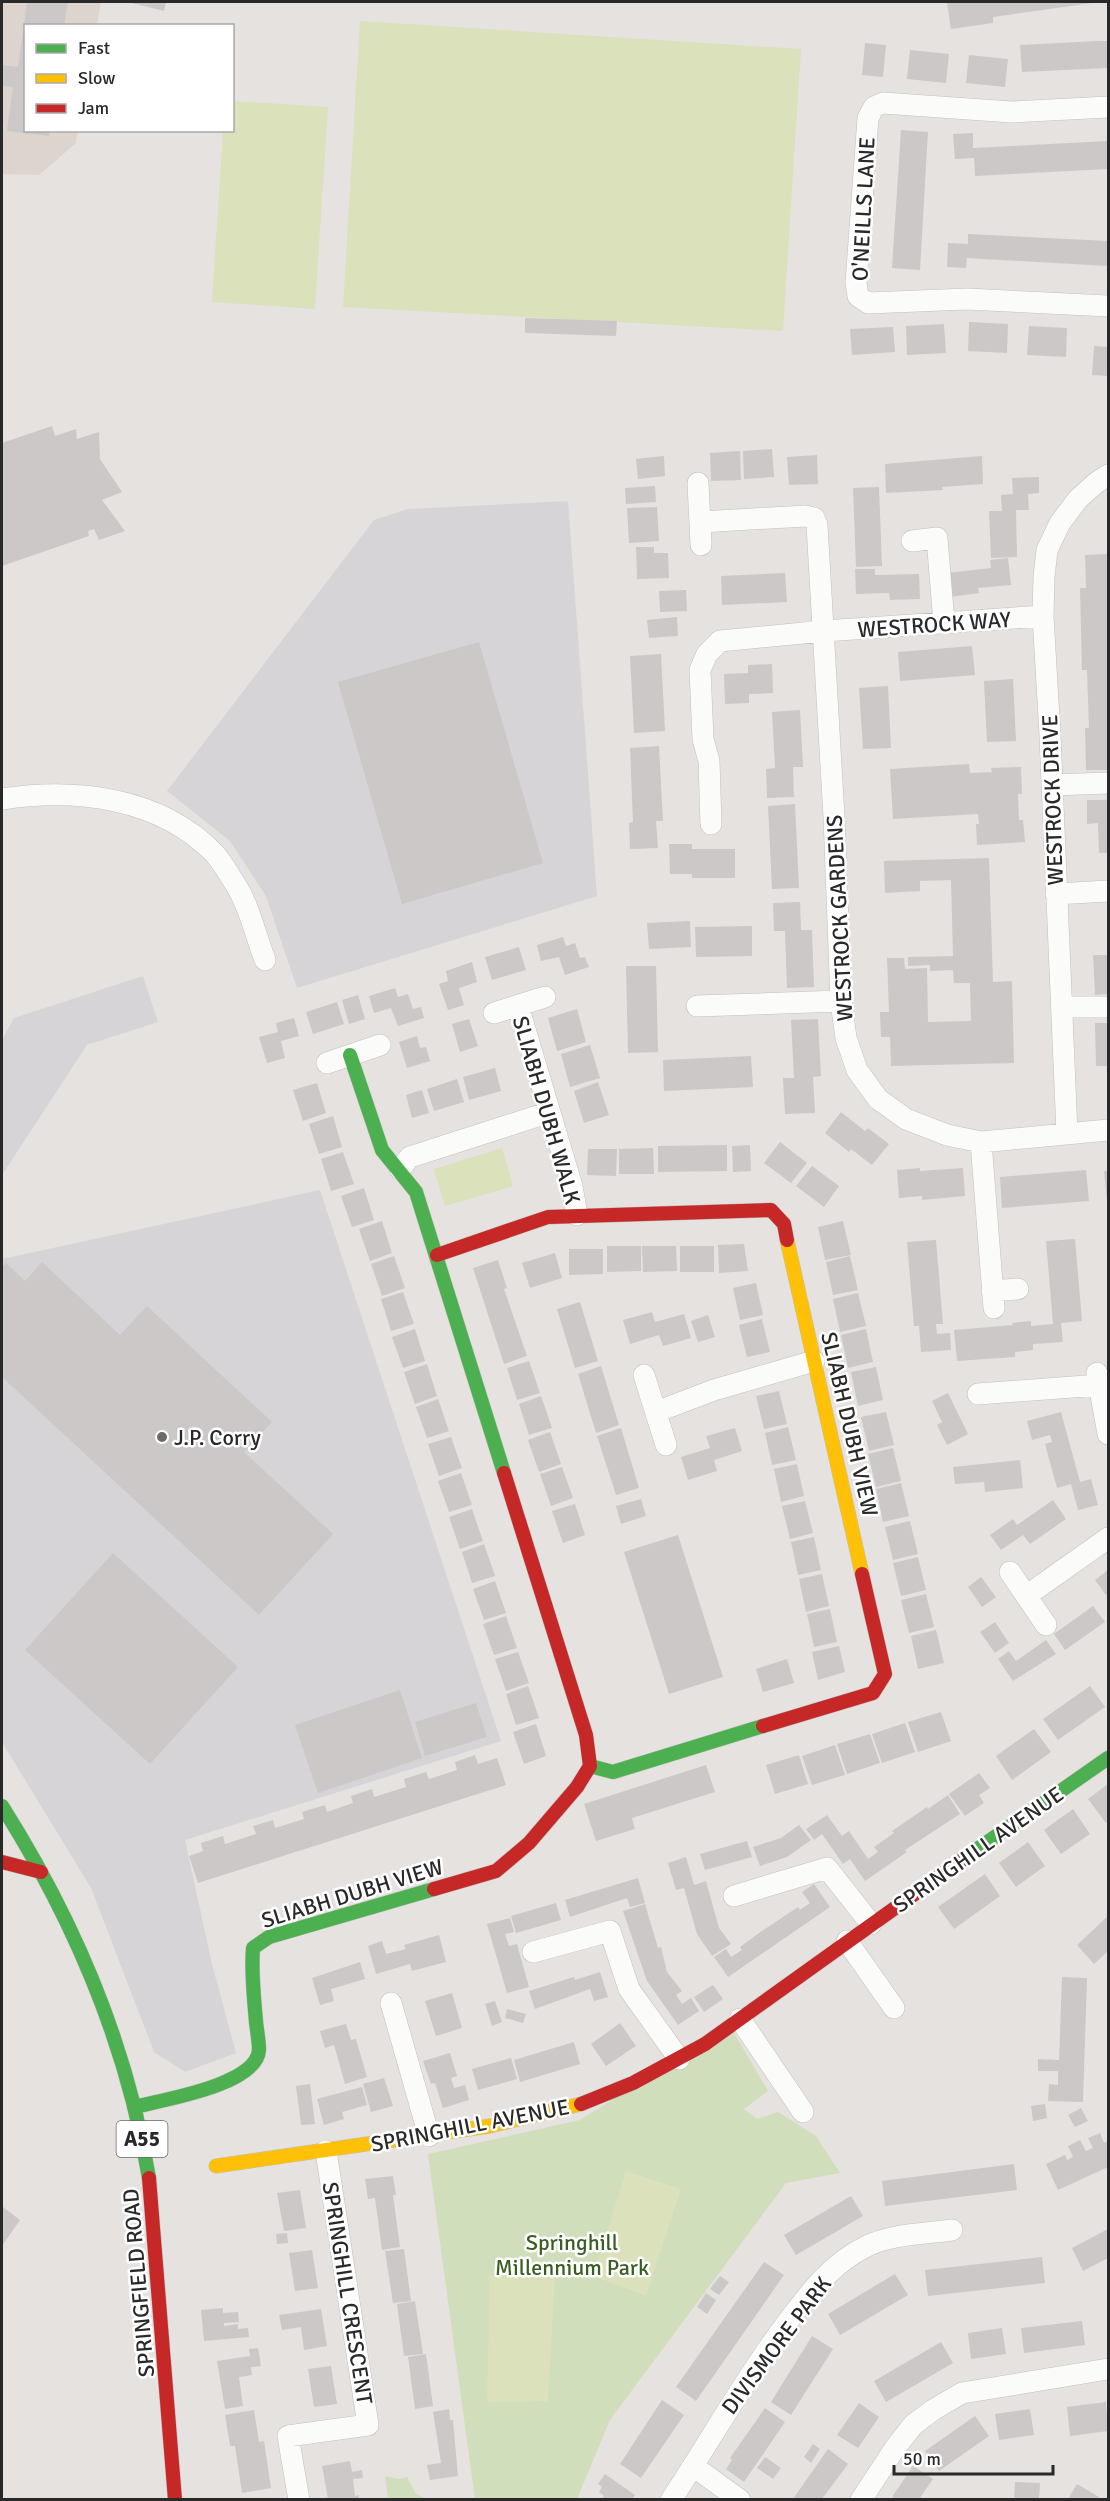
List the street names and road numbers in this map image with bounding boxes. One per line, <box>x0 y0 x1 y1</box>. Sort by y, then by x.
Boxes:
street label: O'NEILLS LANE <box>846 136 881 282</box>
street label: WESTROCK WAY <box>856 606 1012 643</box>
street label: WESTROCK DRIVE <box>1036 714 1069 886</box>
street label: WESTROCK GARDENS <box>821 814 858 1022</box>
street label: SLIABH DUBH WALK <box>507 1013 586 1207</box>
street label: SLIABH DUBH VIEW <box>815 1329 884 1519</box>
street label: SPRINGHILL AVENUE <box>888 1781 1069 1918</box>
street label: SLIABH DUBH VIEW <box>258 1853 447 1934</box>
street label: SPRINGHILL AVENUE <box>369 2093 572 2158</box>
road number: A55 <box>116 2121 168 2157</box>
street label: SPRINGHILL CRESCENT <box>317 2180 378 2406</box>
street label: SPRINGFIELD ROAD <box>117 2188 160 2378</box>
street label: DIVISMORE PARK <box>716 2271 837 2419</box>

